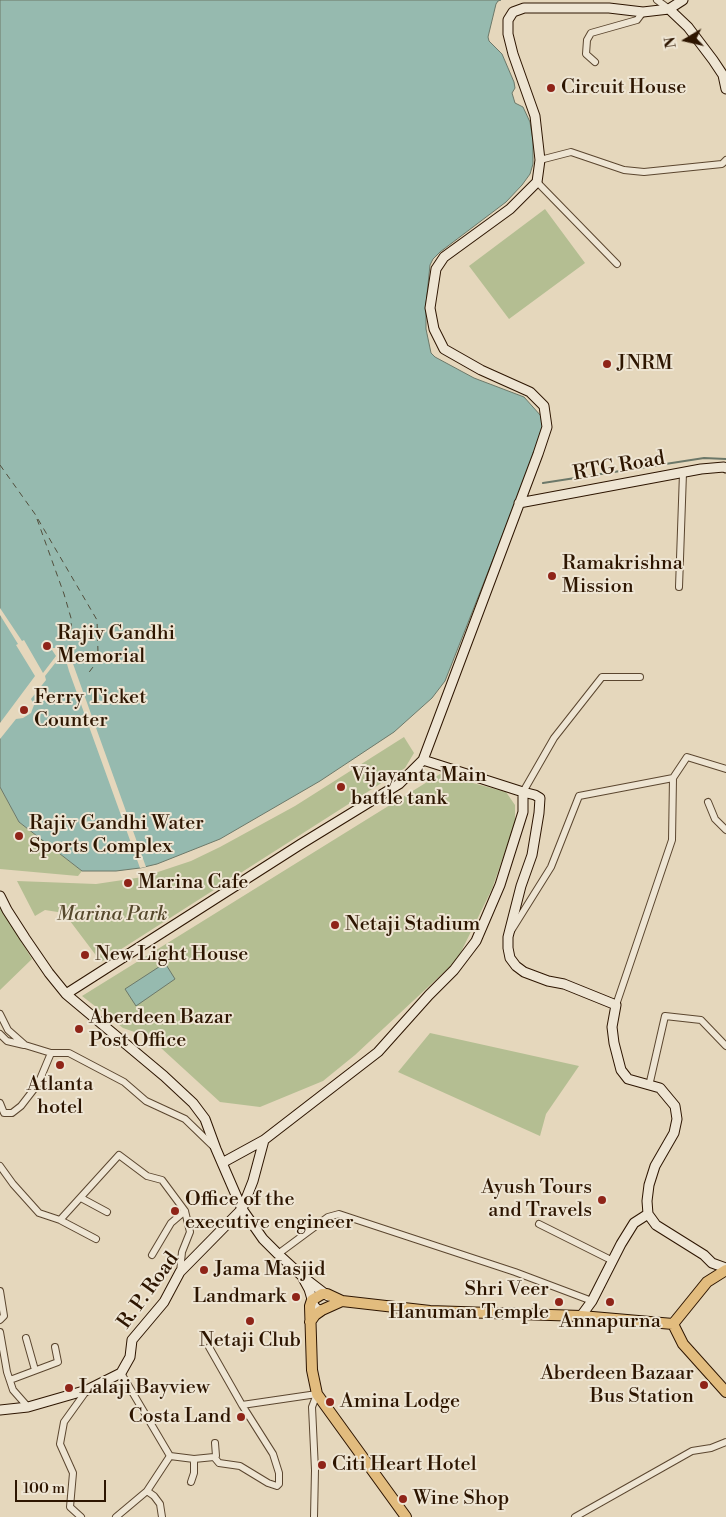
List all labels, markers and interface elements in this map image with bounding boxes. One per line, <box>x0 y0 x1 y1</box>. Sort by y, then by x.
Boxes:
north arrow <box>661 15 711 65</box>
text: N <box>661 35 681 49</box>
place label: Circuit House <box>561 76 686 100</box>
marker: Circuit House <box>545 82 557 94</box>
place label: JNRM <box>617 352 673 376</box>
marker: JNRM <box>601 358 613 370</box>
street label: RTG Road <box>571 447 667 487</box>
place label: Ramakrishna Mission <box>562 552 683 599</box>
marker: Ramakrishna Mission <box>546 570 558 582</box>
place label: Rajiv Gandhi Memorial <box>57 622 175 669</box>
marker: Rajiv Gandhi Memorial <box>41 640 53 652</box>
place label: Ferry Ticket Counter <box>34 686 146 733</box>
marker: Ferry Ticket Counter <box>18 704 30 716</box>
place label: Vijayanta Main battle tank <box>351 764 487 811</box>
marker: Vijayanta Main battle tank <box>335 781 347 793</box>
place label: Rajiv Gandhi Water Sports Complex <box>29 812 204 859</box>
marker: Rajiv Gandhi Water Sports Complex <box>13 830 25 842</box>
place label: Marina Cafe <box>138 871 248 895</box>
marker: Marina Cafe <box>122 877 134 889</box>
park label: Marina Park <box>56 903 168 927</box>
place label: Netaji Stadium <box>345 913 480 937</box>
marker: Netaji Stadium <box>329 919 341 931</box>
place label: New Light House <box>95 943 248 967</box>
marker: New Light House <box>79 949 91 961</box>
place label: Aberdeen Bazar Post Office <box>89 1006 232 1053</box>
marker: Aberdeen Bazar Post Office <box>73 1023 85 1035</box>
marker: Atlanta hotel <box>54 1059 66 1071</box>
place label: Atlanta hotel <box>27 1073 93 1120</box>
place label: Ayush Tours and Travels <box>481 1176 592 1223</box>
place label: Office of the executive engineer <box>185 1188 354 1235</box>
marker: Ayush Tours and Travels <box>596 1194 608 1206</box>
marker: Office of the executive engineer <box>169 1205 181 1217</box>
street label: R. P. Road <box>113 1248 185 1334</box>
place label: Jama Masjid <box>214 1258 325 1282</box>
marker: Jama Masjid <box>198 1264 210 1276</box>
place label: Shri Veer Hanuman Temple <box>388 1278 549 1325</box>
place label: Landmark <box>193 1285 286 1309</box>
marker: Landmark <box>290 1291 302 1303</box>
marker: Shri Veer Hanuman Temple <box>553 1296 565 1308</box>
marker: Annapurna <box>604 1296 616 1308</box>
place label: Annapurna <box>559 1310 661 1334</box>
marker: Netaji Club <box>244 1315 256 1327</box>
place label: Netaji Club <box>199 1329 301 1353</box>
place label: Aberdeen Bazaar Bus Station <box>540 1362 694 1409</box>
place label: Lalaji Bayview <box>79 1376 210 1400</box>
marker: Aberdeen Bazaar Bus Station <box>698 1379 710 1391</box>
marker: Lalaji Bayview <box>63 1382 75 1394</box>
place label: Amina Lodge <box>340 1390 460 1414</box>
marker: Amina Lodge <box>324 1396 336 1408</box>
place label: Costa Land <box>129 1405 231 1429</box>
marker: Costa Land <box>235 1411 247 1423</box>
place label: Citi Heart Hotel <box>332 1453 477 1477</box>
marker: Citi Heart Hotel <box>316 1459 328 1471</box>
scale bar <box>18 1470 109 1502</box>
text: 100 m <box>23 1479 65 1498</box>
place label: Wine Shop <box>413 1487 509 1511</box>
marker: Wine Shop <box>397 1493 409 1505</box>

